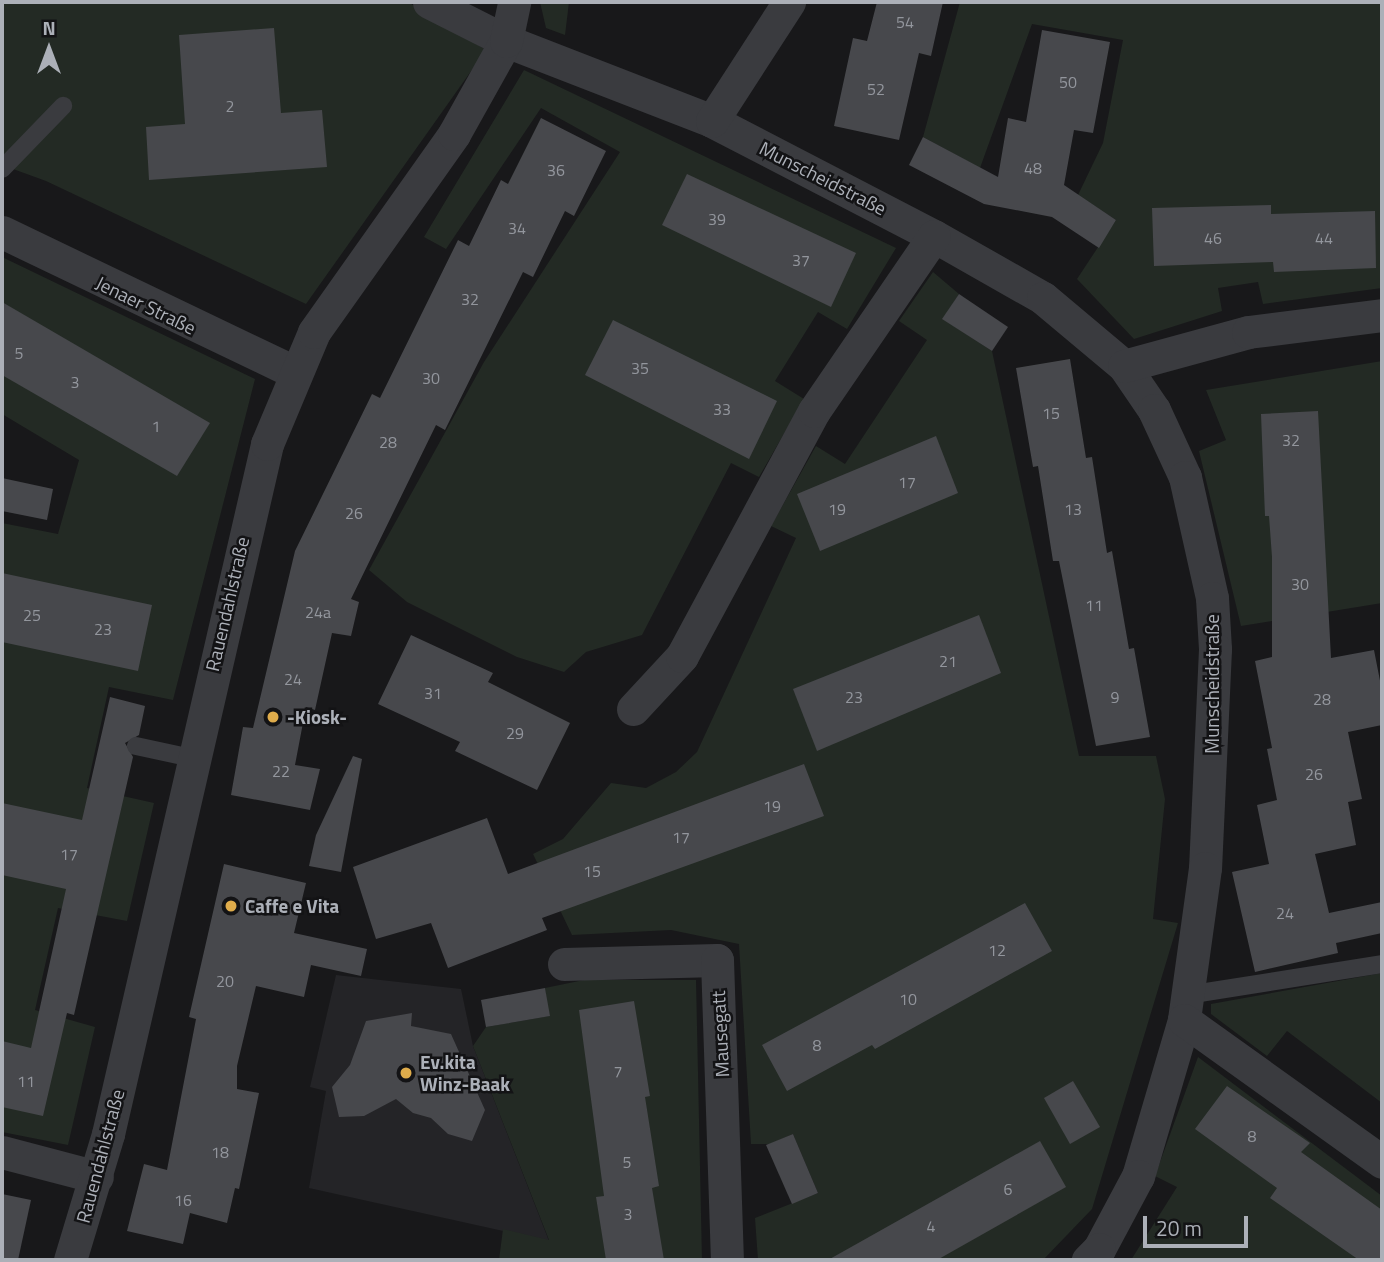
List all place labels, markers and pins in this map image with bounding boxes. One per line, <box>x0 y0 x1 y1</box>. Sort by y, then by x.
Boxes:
place label: -Kiosk- <box>287 706 347 728</box>
marker: -Kiosk- <box>265 709 281 725</box>
place label: Caffe e Vita <box>245 895 339 917</box>
marker: Caffe e Vita <box>223 898 239 914</box>
place label: Ev.kita Winz-Baak <box>420 1051 510 1095</box>
marker: Ev.kita Winz-Baak <box>398 1065 414 1081</box>

